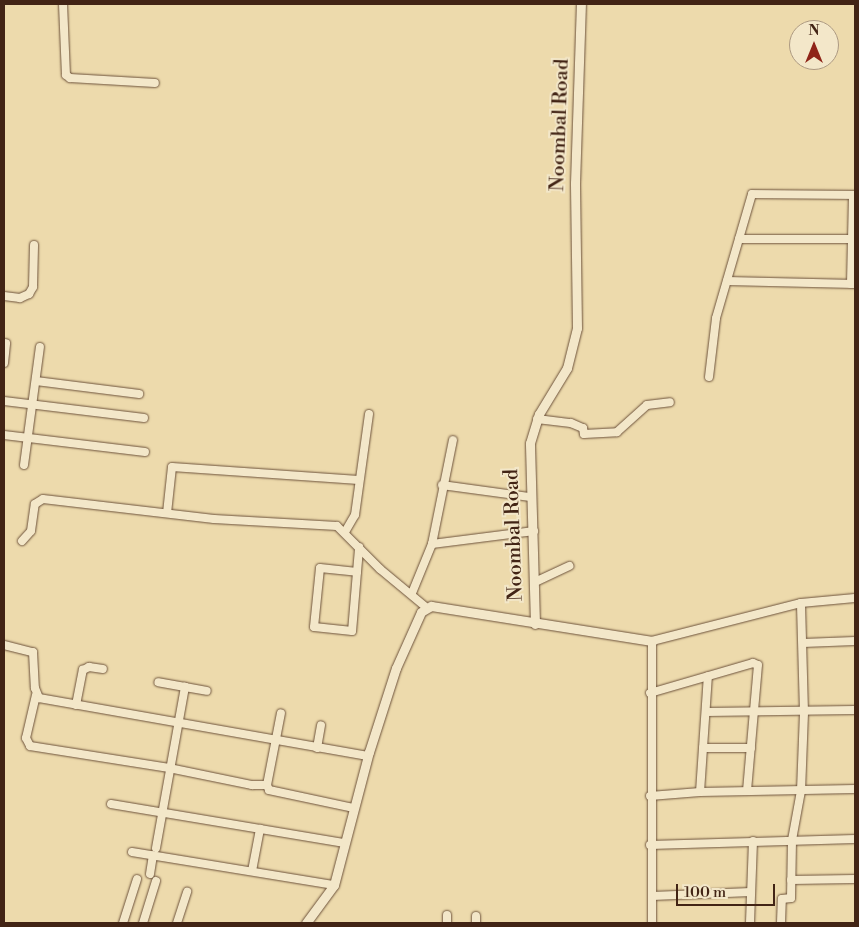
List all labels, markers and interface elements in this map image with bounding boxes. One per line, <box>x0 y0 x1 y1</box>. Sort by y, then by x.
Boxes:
north arrow <box>789 20 839 70</box>
text: N <box>808 22 820 40</box>
street label: Noombal Road <box>546 58 574 192</box>
street label: Noombal Road <box>500 468 528 602</box>
scale bar <box>679 874 778 906</box>
text: 100 m <box>684 883 726 902</box>

